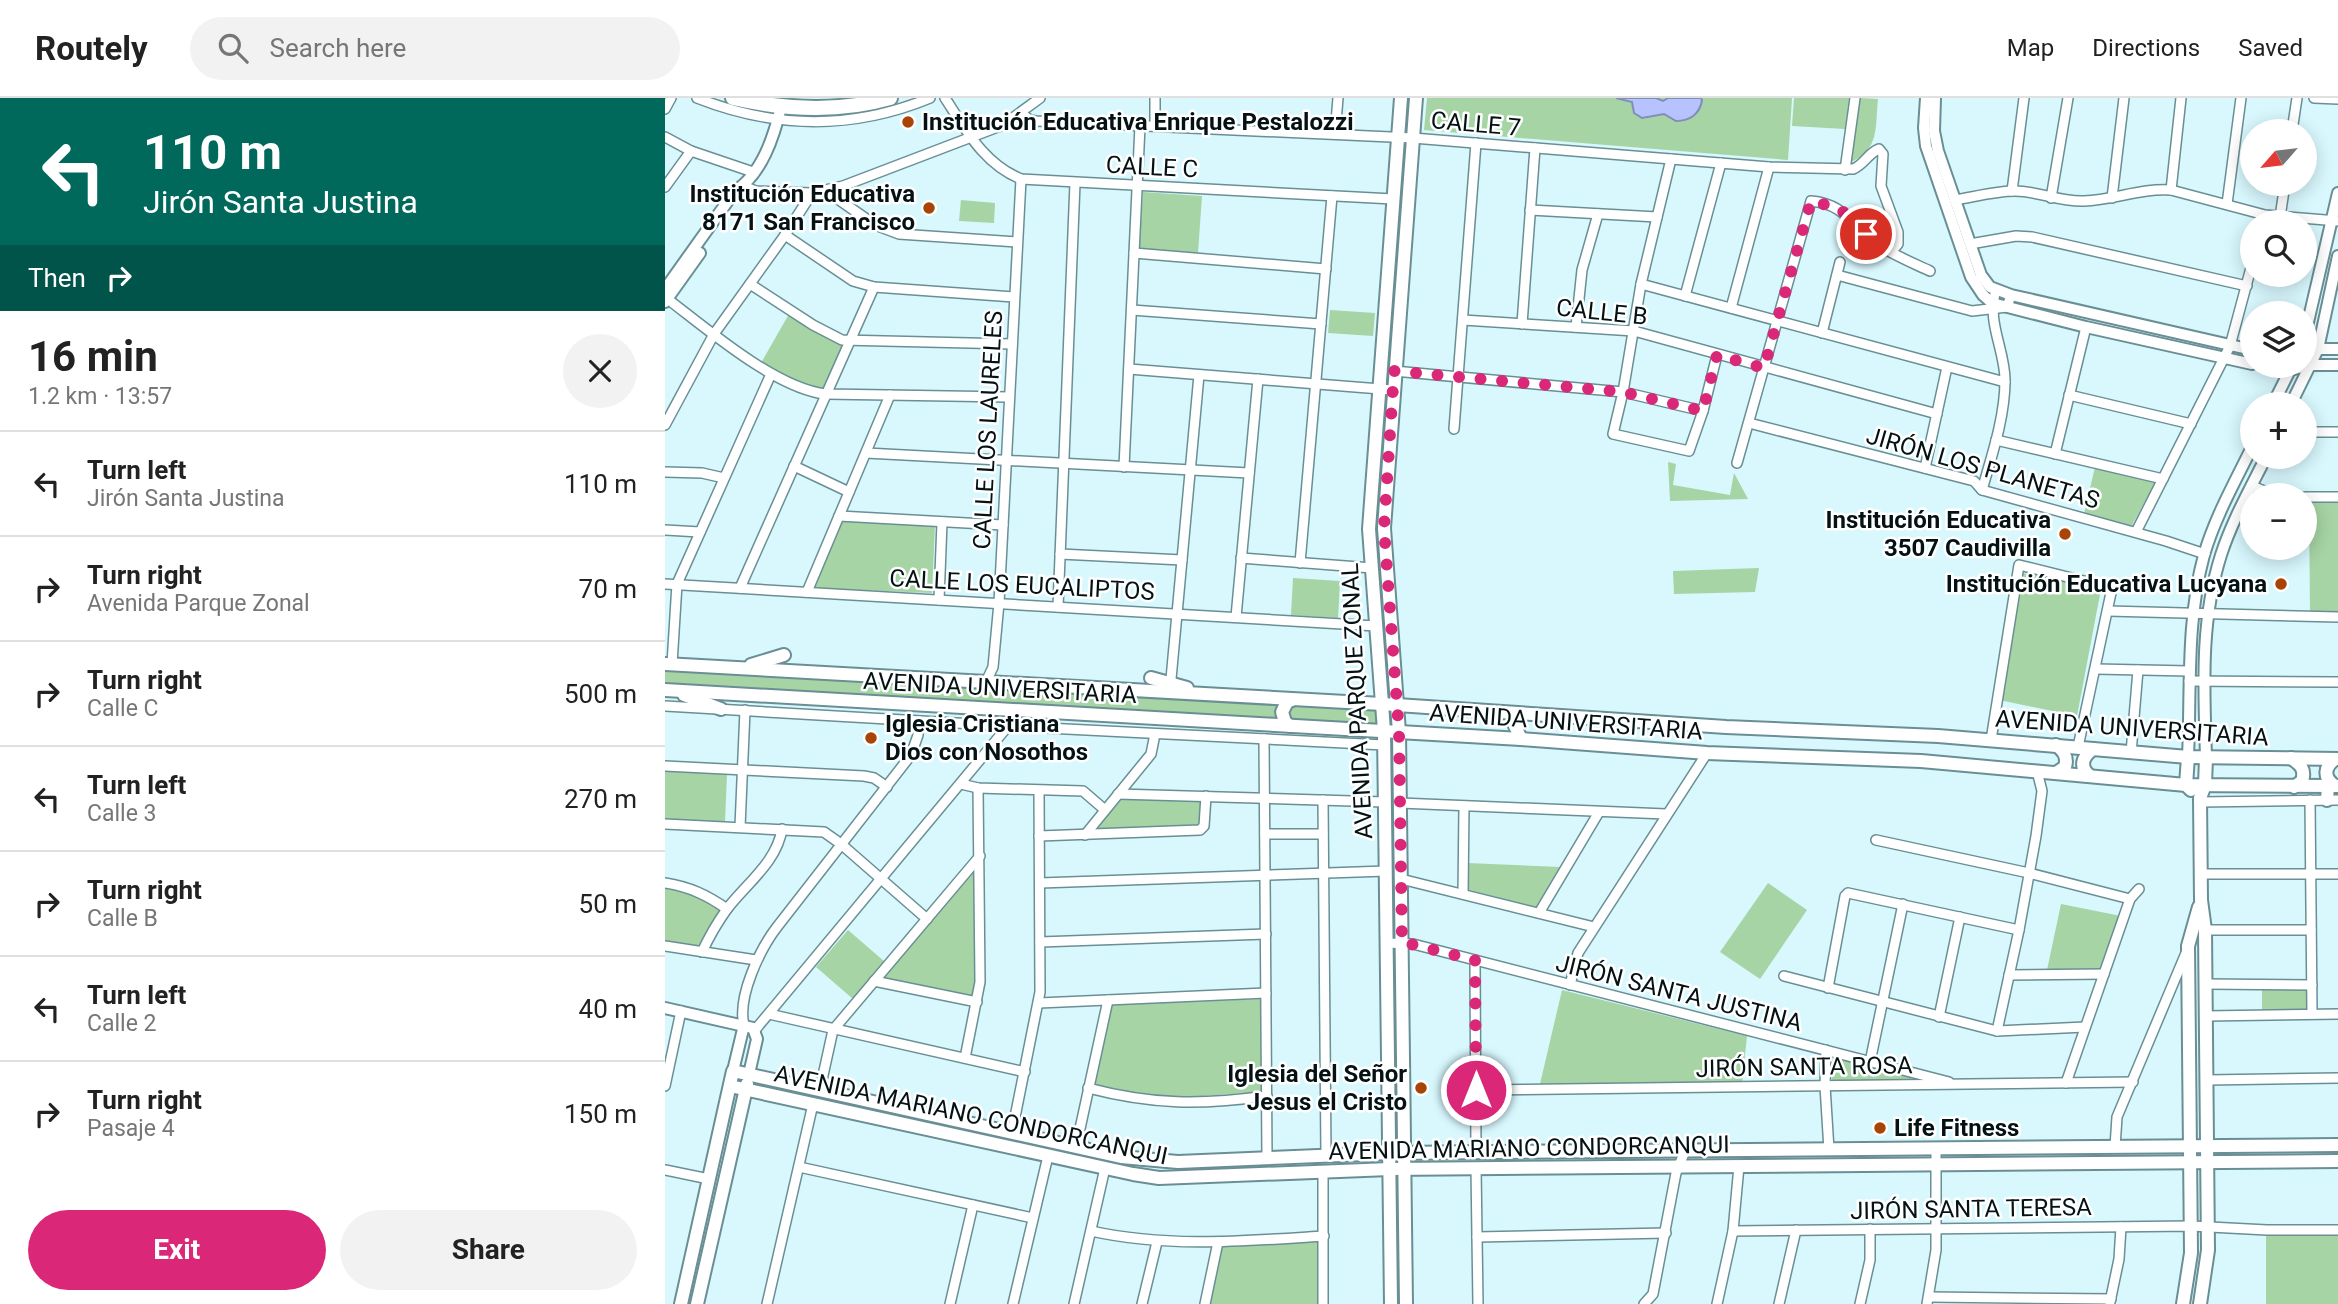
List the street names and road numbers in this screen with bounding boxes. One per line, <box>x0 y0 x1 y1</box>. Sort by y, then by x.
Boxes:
street label: CALLE 7 <box>1430 106 1522 142</box>
street label: CALLE C <box>1105 151 1199 183</box>
street label: CALLE B <box>1555 293 1649 331</box>
street label: CALLE LOS LAURELES <box>968 310 1008 550</box>
street label: JIRÓN LOS PLANETAS <box>1863 421 2103 515</box>
street label: AVENIDA PARQUE ZONAL <box>1336 562 1378 840</box>
street label: CALLE LOS EUCALIPTOS <box>889 564 1155 606</box>
street label: AVENIDA UNIVERSITARIA <box>862 667 1138 709</box>
street label: AVENIDA UNIVERSITARIA <box>1428 698 1704 746</box>
street label: AVENIDA UNIVERSITARIA <box>1994 704 2270 752</box>
street label: JIRÓN SANTA JUSTINA <box>1553 949 1805 1037</box>
street label: JIRÓN SANTA ROSA <box>1695 1051 1913 1083</box>
street label: AVENIDA MARIANO CONDORCANQUI <box>772 1060 1170 1170</box>
street label: AVENIDA MARIANO CONDORCANQUI <box>1328 1131 1730 1165</box>
street label: JIRÓN SANTA TERESA <box>1850 1193 2092 1225</box>

